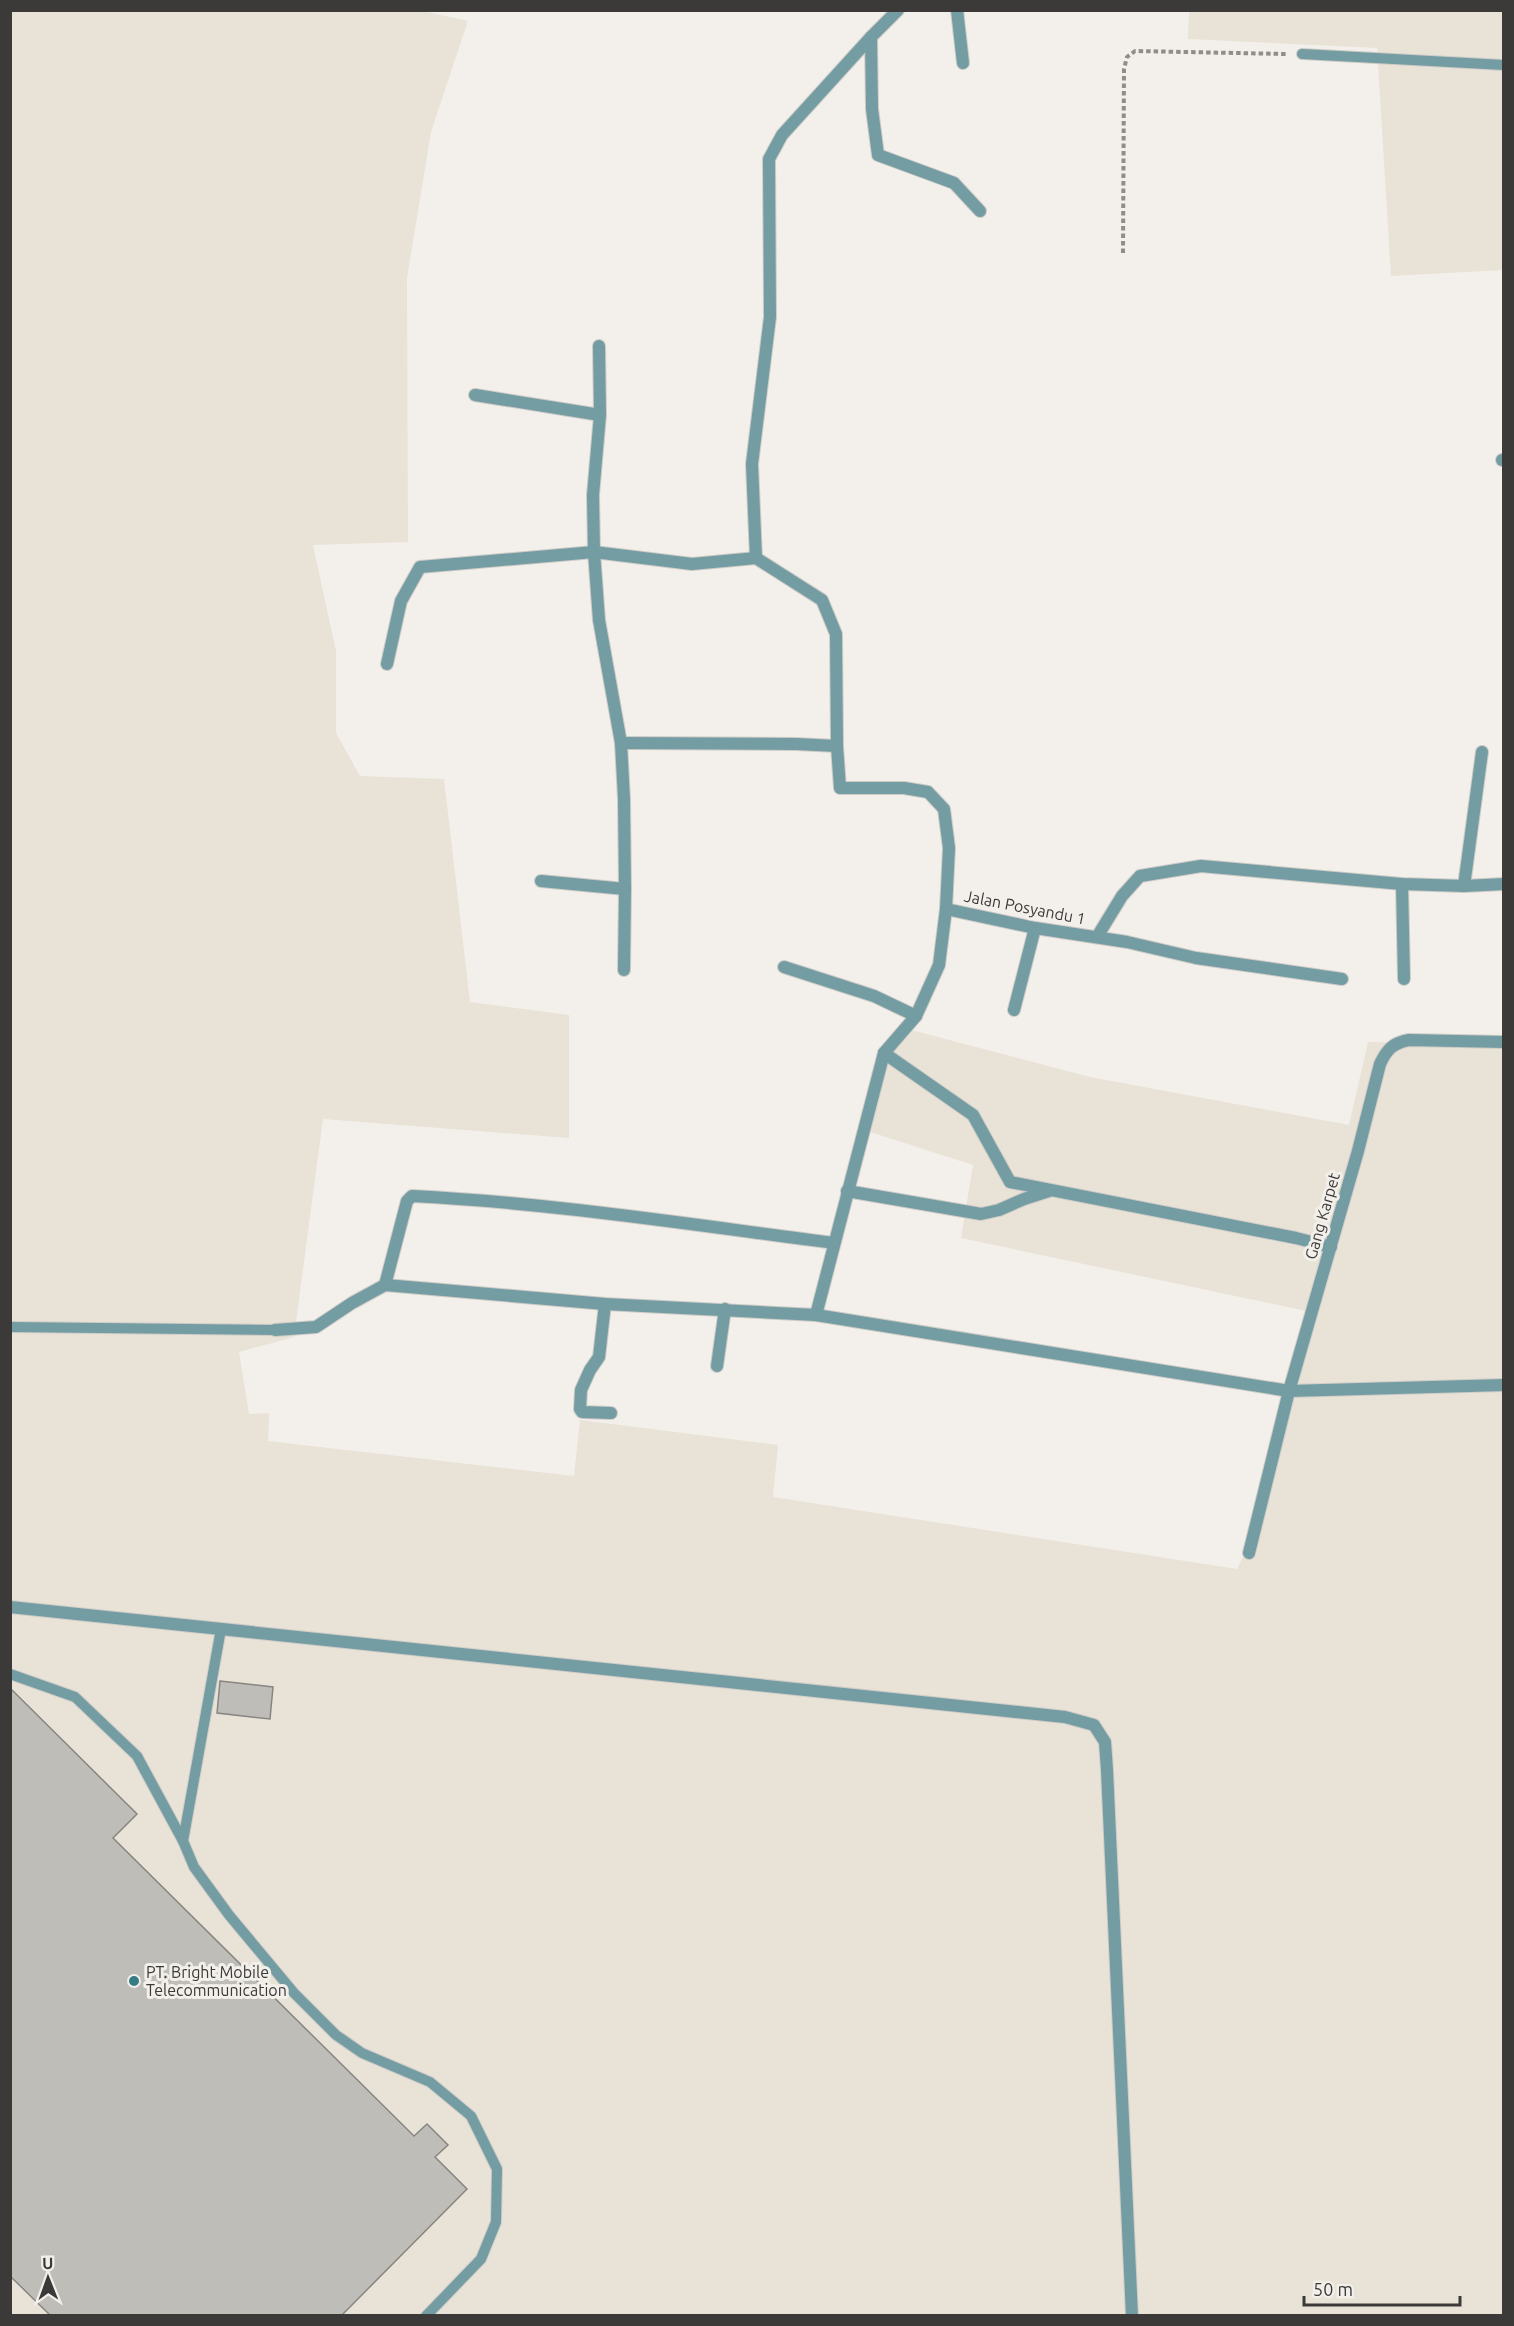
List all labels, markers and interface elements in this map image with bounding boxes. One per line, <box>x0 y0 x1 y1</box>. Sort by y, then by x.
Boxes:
street label: Jalan Posyandu 1 <box>963 886 1087 928</box>
street label: Gang Karpet <box>1301 1170 1343 1261</box>
place label: PT. Bright Mobile Telecommunication <box>146 1963 287 1999</box>
marker: PT. Bright Mobile Telecommunication <box>127 1974 141 1988</box>
north arrow <box>18 2248 78 2308</box>
text: U <box>42 2254 54 2272</box>
scale bar <box>1304 2269 1460 2307</box>
text: 50 m <box>1313 2279 1353 2299</box>

